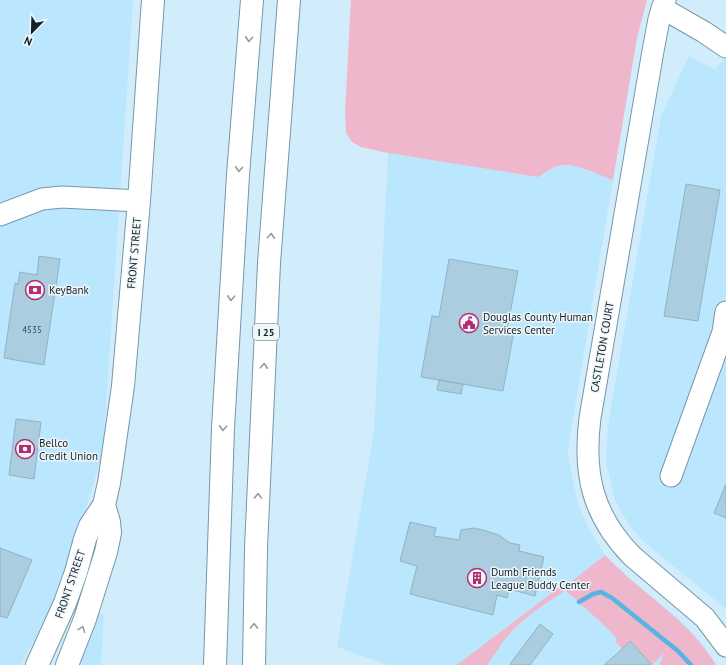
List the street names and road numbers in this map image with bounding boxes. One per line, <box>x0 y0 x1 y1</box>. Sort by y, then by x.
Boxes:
street label: FRONT STREET <box>124 217 144 289</box>
street label: CASTLETON COURT <box>587 300 617 394</box>
road number: I 25 <box>253 324 279 340</box>
street label: FRONT STREET <box>52 548 88 620</box>

